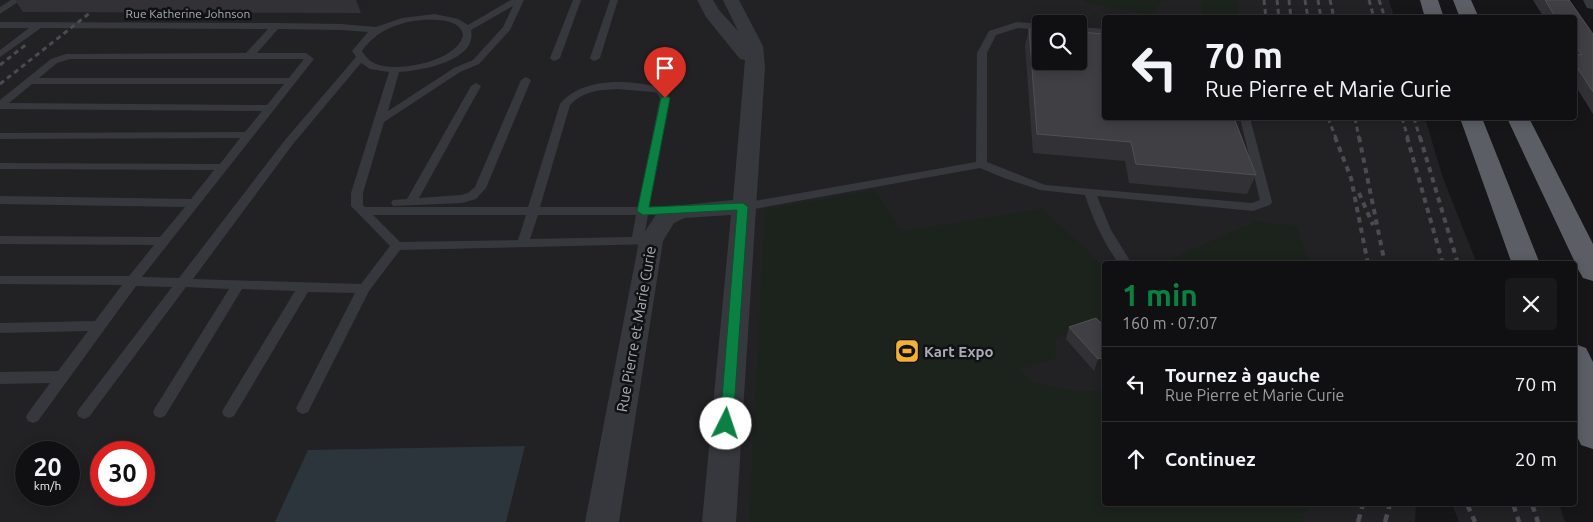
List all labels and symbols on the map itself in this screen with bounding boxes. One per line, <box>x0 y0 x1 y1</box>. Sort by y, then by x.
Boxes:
street label: Rue Katherine Johnson <box>126 7 250 20</box>
pin <box>644 47 686 98</box>
street label: Rue Pierre et Marie Curie <box>613 245 659 413</box>
sports icon: Kart Expo <box>894 338 920 364</box>
place label: Kart Expo <box>924 343 994 360</box>
position arrow <box>699 397 751 449</box>
speed limit sign: 30 <box>90 441 155 506</box>

